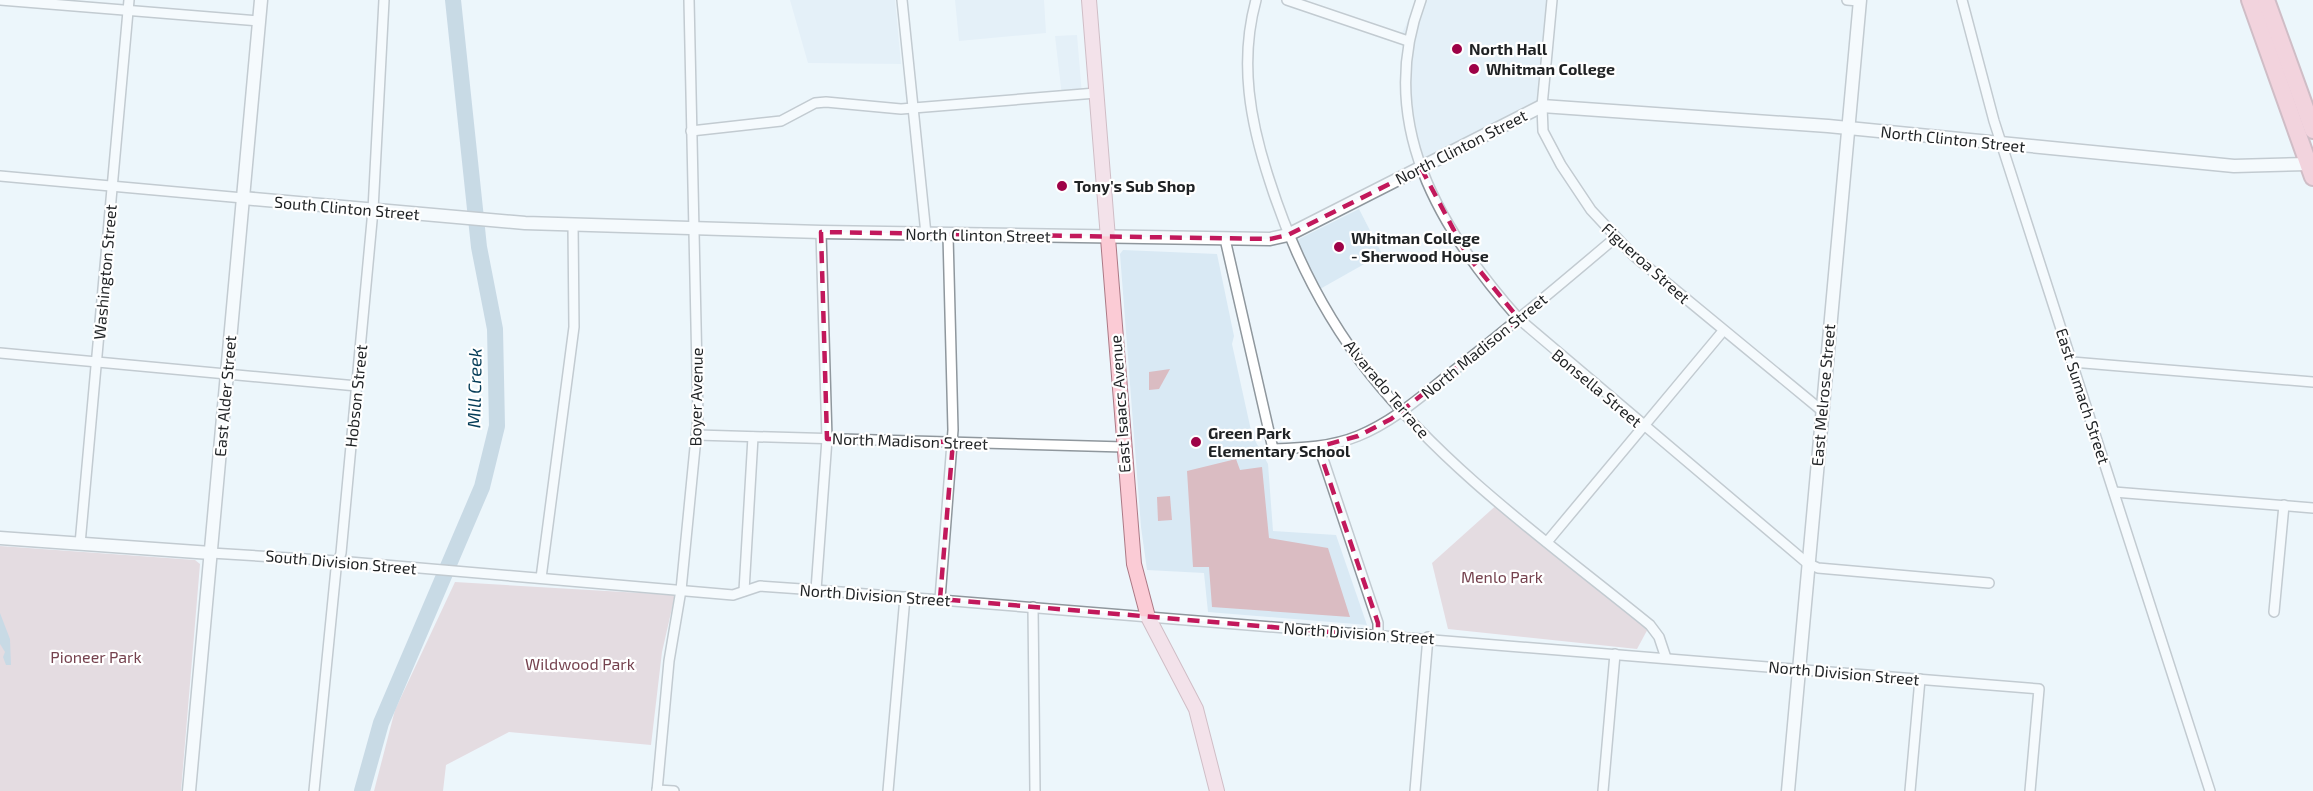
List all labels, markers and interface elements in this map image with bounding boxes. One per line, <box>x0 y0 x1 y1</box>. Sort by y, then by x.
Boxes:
place label: North Hall <box>1469 39 1548 58</box>
marker: North Hall <box>1450 42 1464 56</box>
place label: Whitman College <box>1486 59 1615 78</box>
marker: Whitman College <box>1467 62 1481 76</box>
street label: North Clinton Street <box>1392 105 1530 188</box>
street label: North Clinton Street <box>1880 121 2026 156</box>
place label: Tony's Sub Shop <box>1074 176 1195 196</box>
marker: Tony's Sub Shop <box>1055 179 1069 193</box>
street label: South Clinton Street <box>274 192 420 223</box>
street label: Washington Street <box>89 203 120 340</box>
street label: Figueroa Street <box>1599 218 1694 307</box>
street label: North Clinton Street <box>905 224 1051 245</box>
place label: Whitman College - Sherwood House <box>1351 228 1489 265</box>
marker: Whitman College - Sherwood House <box>1332 240 1346 254</box>
street label: North Madison Street <box>1417 289 1550 402</box>
street label: East Melrose Street <box>1807 323 1838 467</box>
street label: East Sumach Street <box>2053 326 2114 466</box>
street label: East Alder Street <box>210 334 239 457</box>
street label: East Isaacs Avenue <box>1105 334 1134 474</box>
street label: Alvarado Terrace <box>1341 336 1434 442</box>
street label: Hobson Street <box>341 344 370 448</box>
street label: Bonsella Street <box>1549 345 1646 431</box>
street label: Boyer Avenue <box>685 347 706 447</box>
water label: Mill Creek <box>462 348 486 428</box>
place label: Green Park Elementary School <box>1208 423 1351 461</box>
street label: North Madison Street <box>832 428 988 453</box>
marker: Green Park Elementary School <box>1189 435 1203 449</box>
street label: South Division Street <box>265 545 417 578</box>
park label: Menlo Park <box>1461 567 1543 586</box>
street label: North Division Street <box>799 580 951 609</box>
street label: North Division Street <box>1283 618 1435 647</box>
park label: Pioneer Park <box>50 647 142 666</box>
park label: Wildwood Park <box>525 654 635 673</box>
street label: North Division Street <box>1768 656 1920 689</box>

